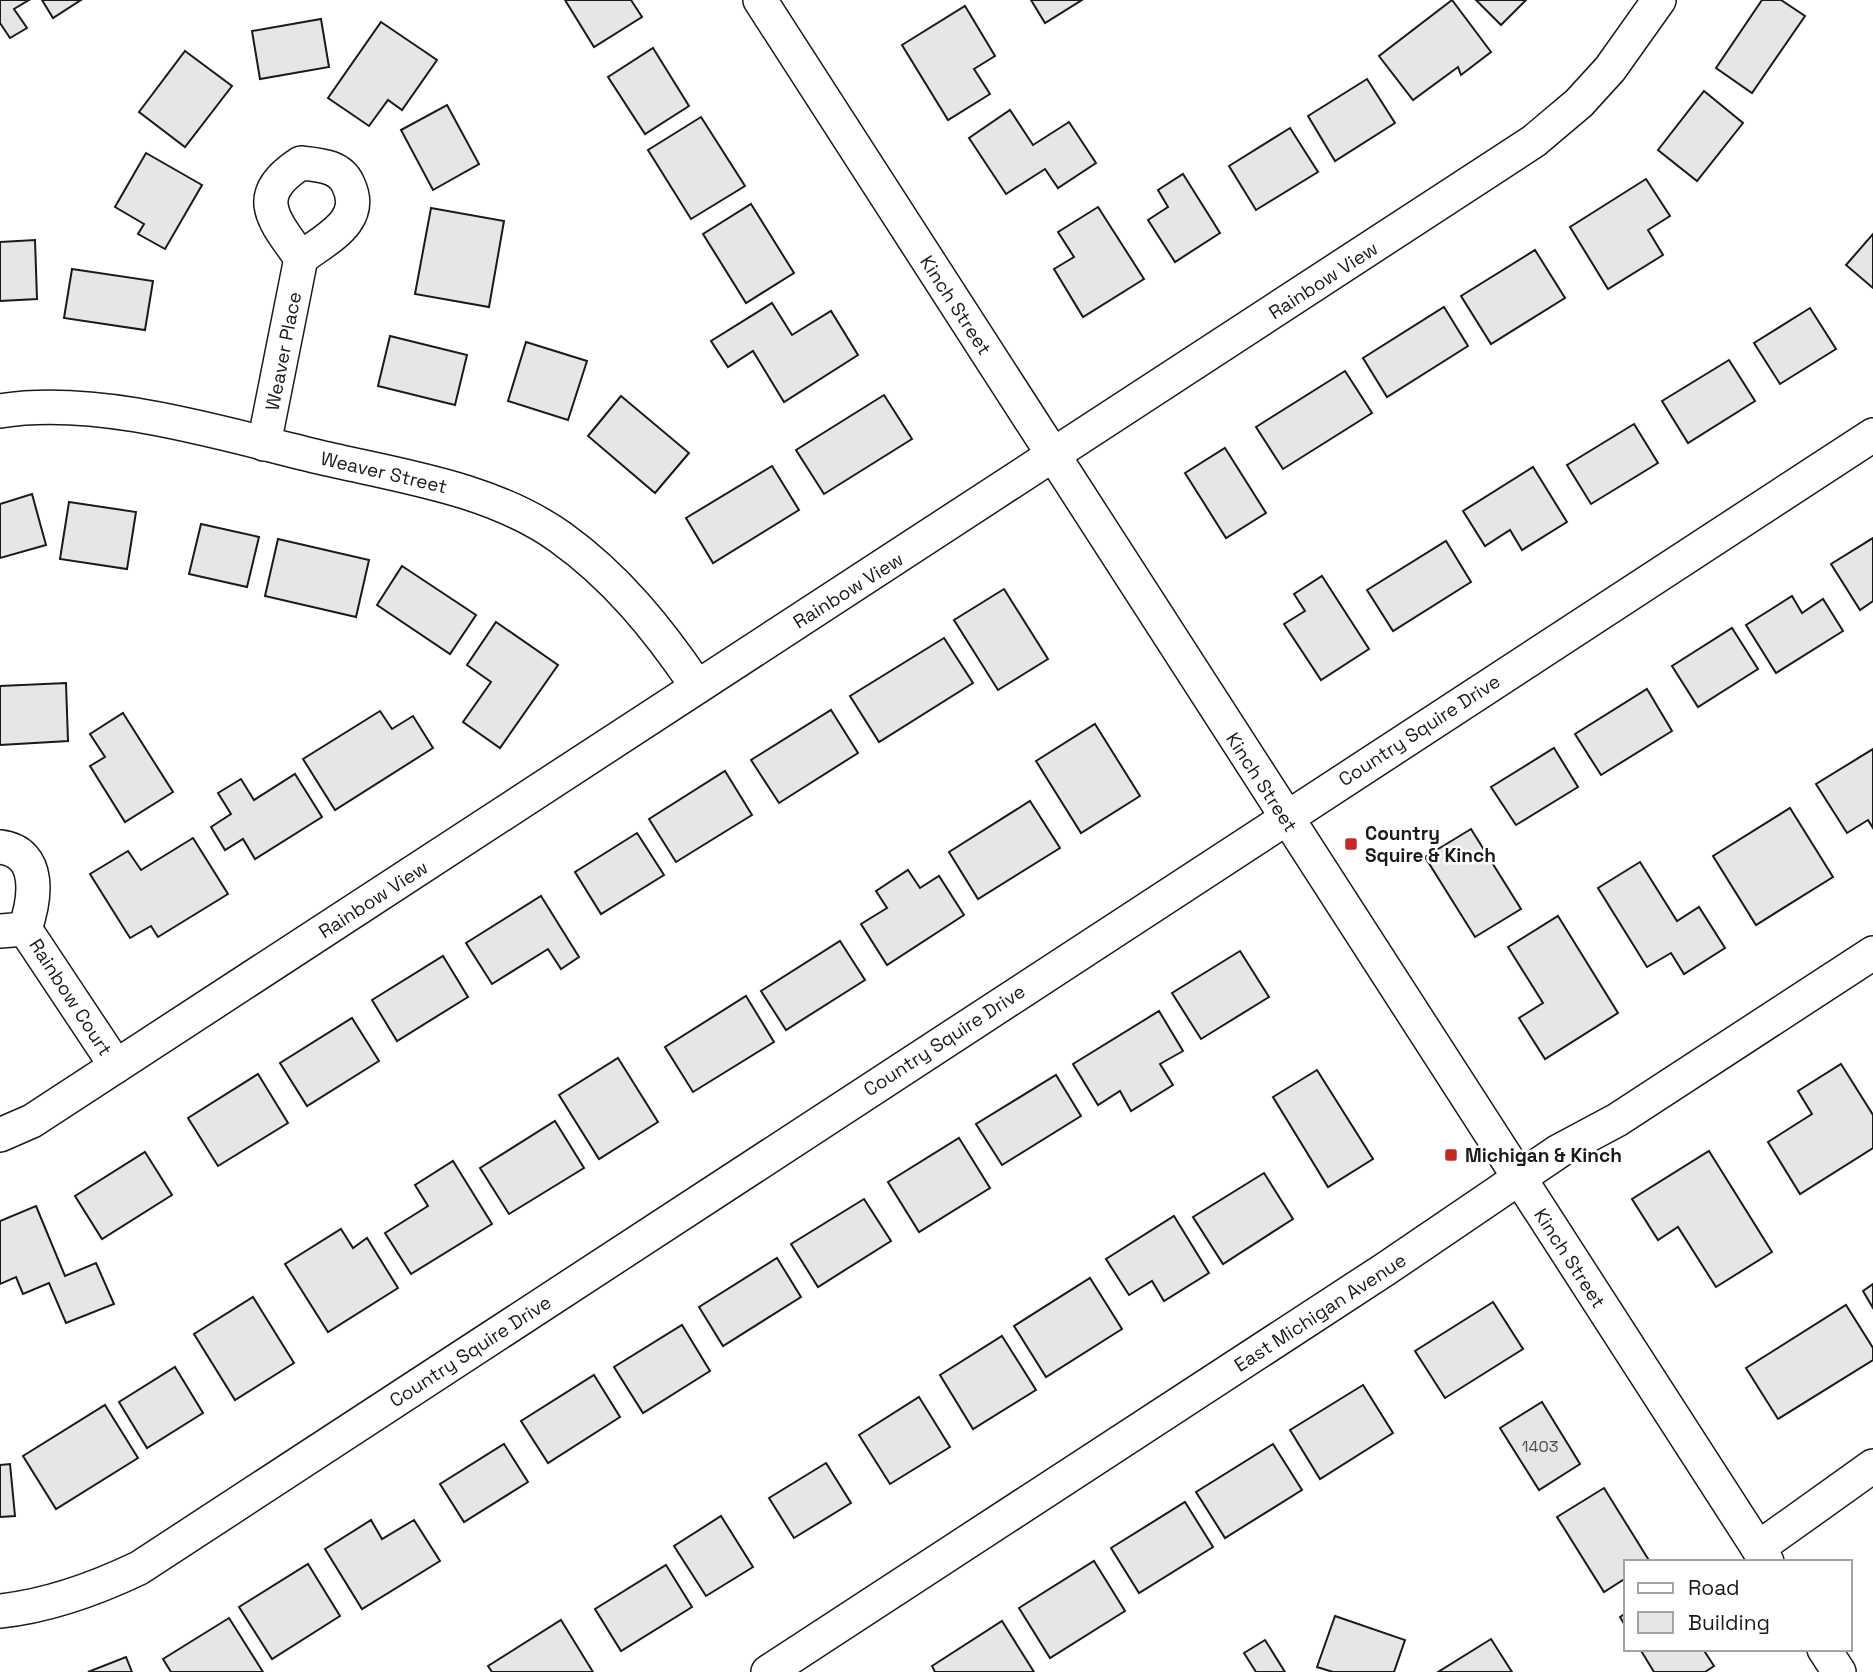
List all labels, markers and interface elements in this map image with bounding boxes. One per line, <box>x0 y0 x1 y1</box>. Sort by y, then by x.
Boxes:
street label: Rainbow View <box>1264 236 1383 325</box>
street label: Kinch Street <box>914 251 997 360</box>
street label: Weaver Place <box>260 290 307 413</box>
street label: Weaver Street <box>318 446 450 499</box>
street label: Rainbow View <box>788 547 908 634</box>
street label: Country Squire Drive <box>1334 669 1505 792</box>
street label: Kinch Street <box>1220 728 1303 837</box>
place label: Country Squire & Kinch <box>1365 821 1496 868</box>
marker: Country Squire & Kinch <box>1343 836 1359 852</box>
street label: Rainbow View <box>314 855 433 944</box>
street label: Rainbow Court <box>23 934 118 1061</box>
street label: Country Squire Drive <box>859 979 1030 1102</box>
place label: Michigan & Kinch <box>1465 1143 1622 1168</box>
marker: Michigan & Kinch <box>1443 1147 1459 1163</box>
street label: Kinch Street <box>1528 1204 1611 1313</box>
street label: East Michigan Avenue <box>1229 1247 1411 1377</box>
street label: Country Squire Drive <box>385 1290 556 1413</box>
house number: 1403 <box>1522 1436 1558 1457</box>
legend <box>1624 1560 1852 1651</box>
text: Road <box>1688 1574 1740 1601</box>
text: Building <box>1688 1609 1770 1636</box>

